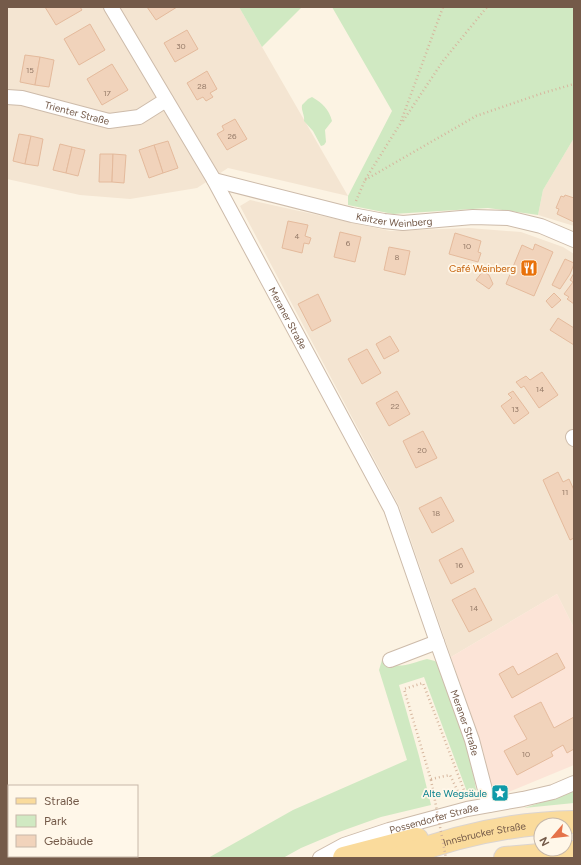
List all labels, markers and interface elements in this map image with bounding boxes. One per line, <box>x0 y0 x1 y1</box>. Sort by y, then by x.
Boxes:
house number: 30 <box>176 41 186 51</box>
house number: 15 <box>26 65 34 75</box>
house number: 28 <box>197 81 207 91</box>
house number: 17 <box>103 88 111 98</box>
street label: Trienter Straße <box>43 98 111 127</box>
house number: 26 <box>228 131 237 141</box>
street label: Kaitzer Weinberg <box>355 209 433 230</box>
house number: 4 <box>295 231 300 241</box>
house number: 6 <box>346 238 351 248</box>
house number: 10 <box>463 241 471 251</box>
house number: 8 <box>395 252 400 262</box>
restaurant icon: Café Weinberg <box>519 258 539 278</box>
place label: Café Weinberg <box>449 262 516 275</box>
street label: Meraner Straße <box>266 285 311 352</box>
house number: 14 <box>536 384 544 394</box>
house number: 22 <box>391 401 399 411</box>
house number: 13 <box>511 404 519 414</box>
house number: 20 <box>417 445 427 455</box>
house number: 11 <box>562 487 568 497</box>
house number: 18 <box>432 508 440 518</box>
house number: 16 <box>455 560 463 570</box>
house number: 14 <box>470 603 478 613</box>
street label: Meraner Straße <box>448 688 482 757</box>
house number: 10 <box>522 749 530 759</box>
place icon: Alte Wegsäule <box>490 783 510 803</box>
legend <box>8 785 138 857</box>
place label: Alte Wegsäule <box>423 787 488 800</box>
text: Straße <box>44 794 80 808</box>
street label: Possendorfer Straße <box>388 801 480 836</box>
text: Park <box>44 814 67 828</box>
north arrow <box>533 817 573 857</box>
street label: Innsbrucker Straße <box>441 819 527 849</box>
text: Gebäude <box>44 834 94 848</box>
text: N <box>537 835 552 848</box>

